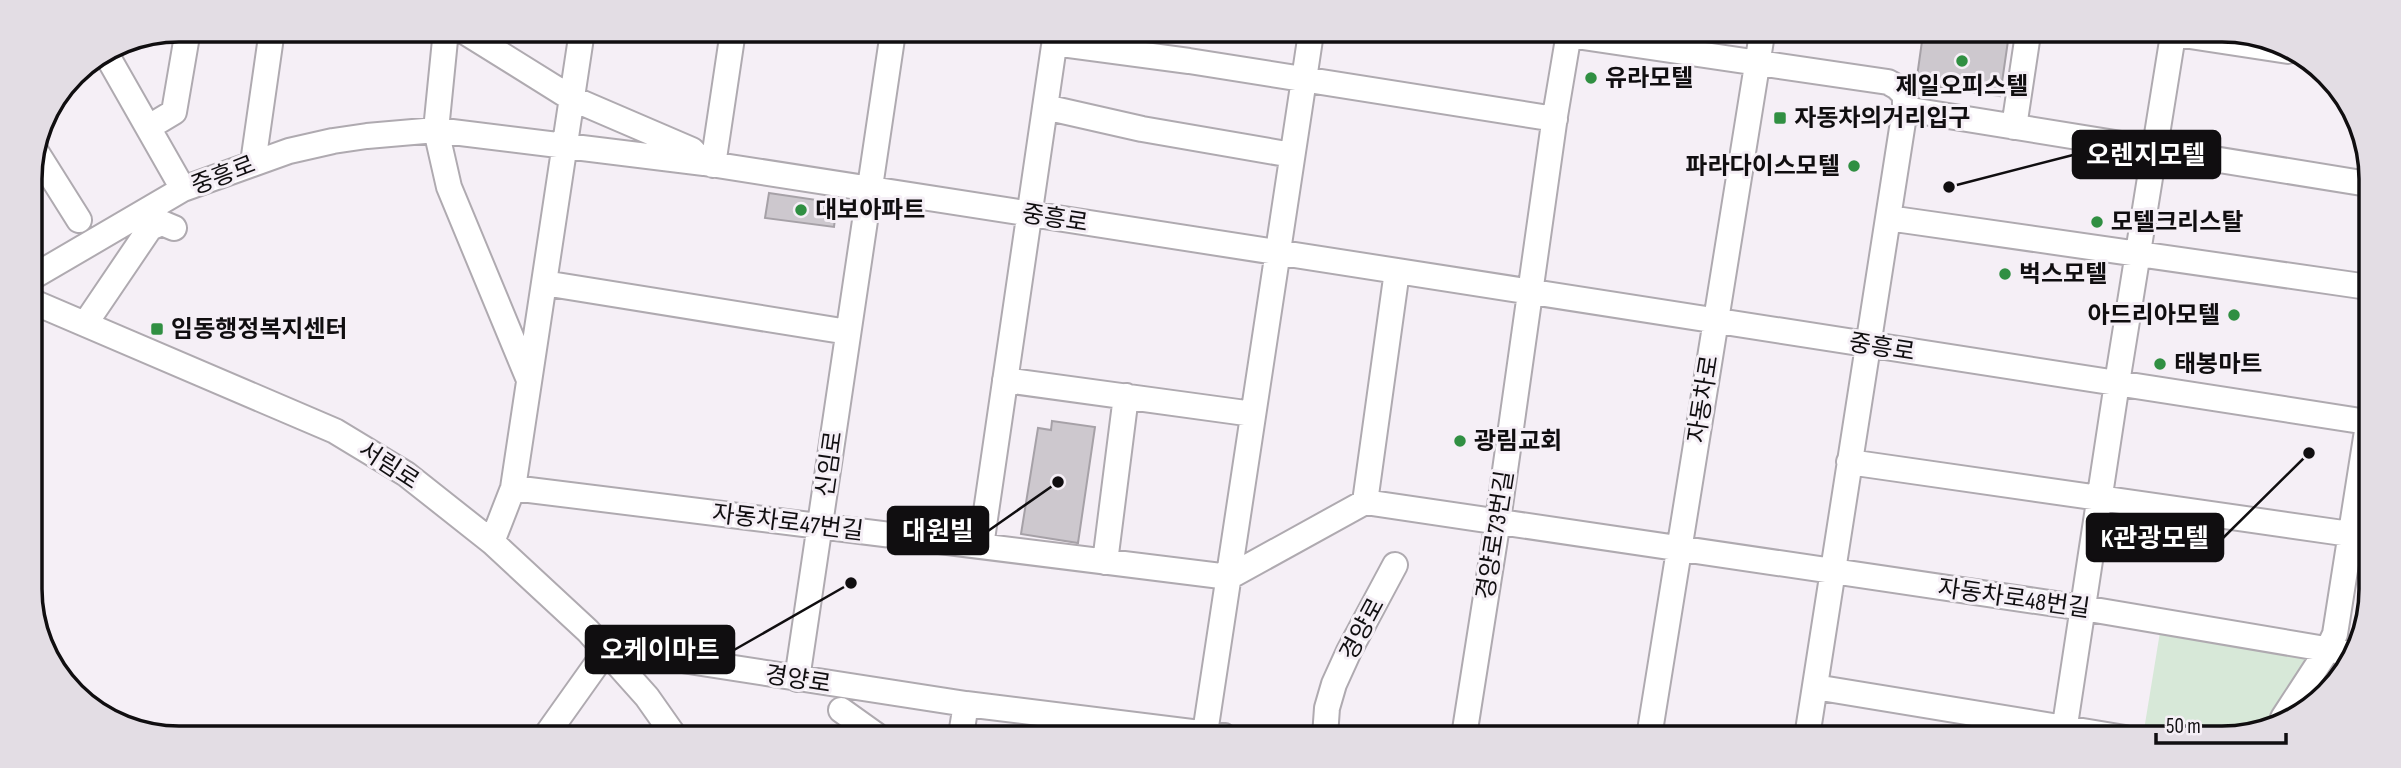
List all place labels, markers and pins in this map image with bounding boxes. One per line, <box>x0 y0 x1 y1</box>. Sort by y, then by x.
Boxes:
marker: 제일오피스텔 <box>1954 53 1970 69</box>
place label: 유라모텔 <box>1605 64 1693 93</box>
marker: 유라모텔 <box>1583 70 1599 86</box>
place label: 제일오피스텔 <box>1896 72 2028 101</box>
place label: 자동차의거리입구 <box>1794 104 1971 133</box>
marker: 자동차의거리입구 <box>1772 110 1788 126</box>
callout: 오렌지모텔 <box>2073 131 2220 178</box>
place label: 파라다이스모텔 <box>1685 152 1840 181</box>
marker: 파라다이스모텔 <box>1846 158 1862 174</box>
place label: 대보아파트 <box>815 196 925 225</box>
marker: 대보아파트 <box>793 202 809 218</box>
place label: 모텔크리스탈 <box>2111 208 2243 237</box>
marker: 모텔크리스탈 <box>2089 214 2105 230</box>
place label: 벅스모텔 <box>2019 260 2107 289</box>
marker: 벅스모텔 <box>1997 266 2013 282</box>
place label: 아드리아모텔 <box>2088 301 2220 330</box>
marker: 아드리아모텔 <box>2226 307 2242 323</box>
place label: 임동행정복지센터 <box>171 315 348 344</box>
marker: 임동행정복지센터 <box>149 321 165 337</box>
place label: 태봉마트 <box>2174 350 2262 379</box>
marker: 태봉마트 <box>2152 356 2168 372</box>
place label: 광림교회 <box>1474 427 1562 456</box>
marker: 광림교회 <box>1452 433 1468 449</box>
callout: 대원빌 <box>888 507 988 554</box>
callout: K관광모텔 <box>2087 514 2223 561</box>
callout: 오케이마트 <box>586 626 734 673</box>

